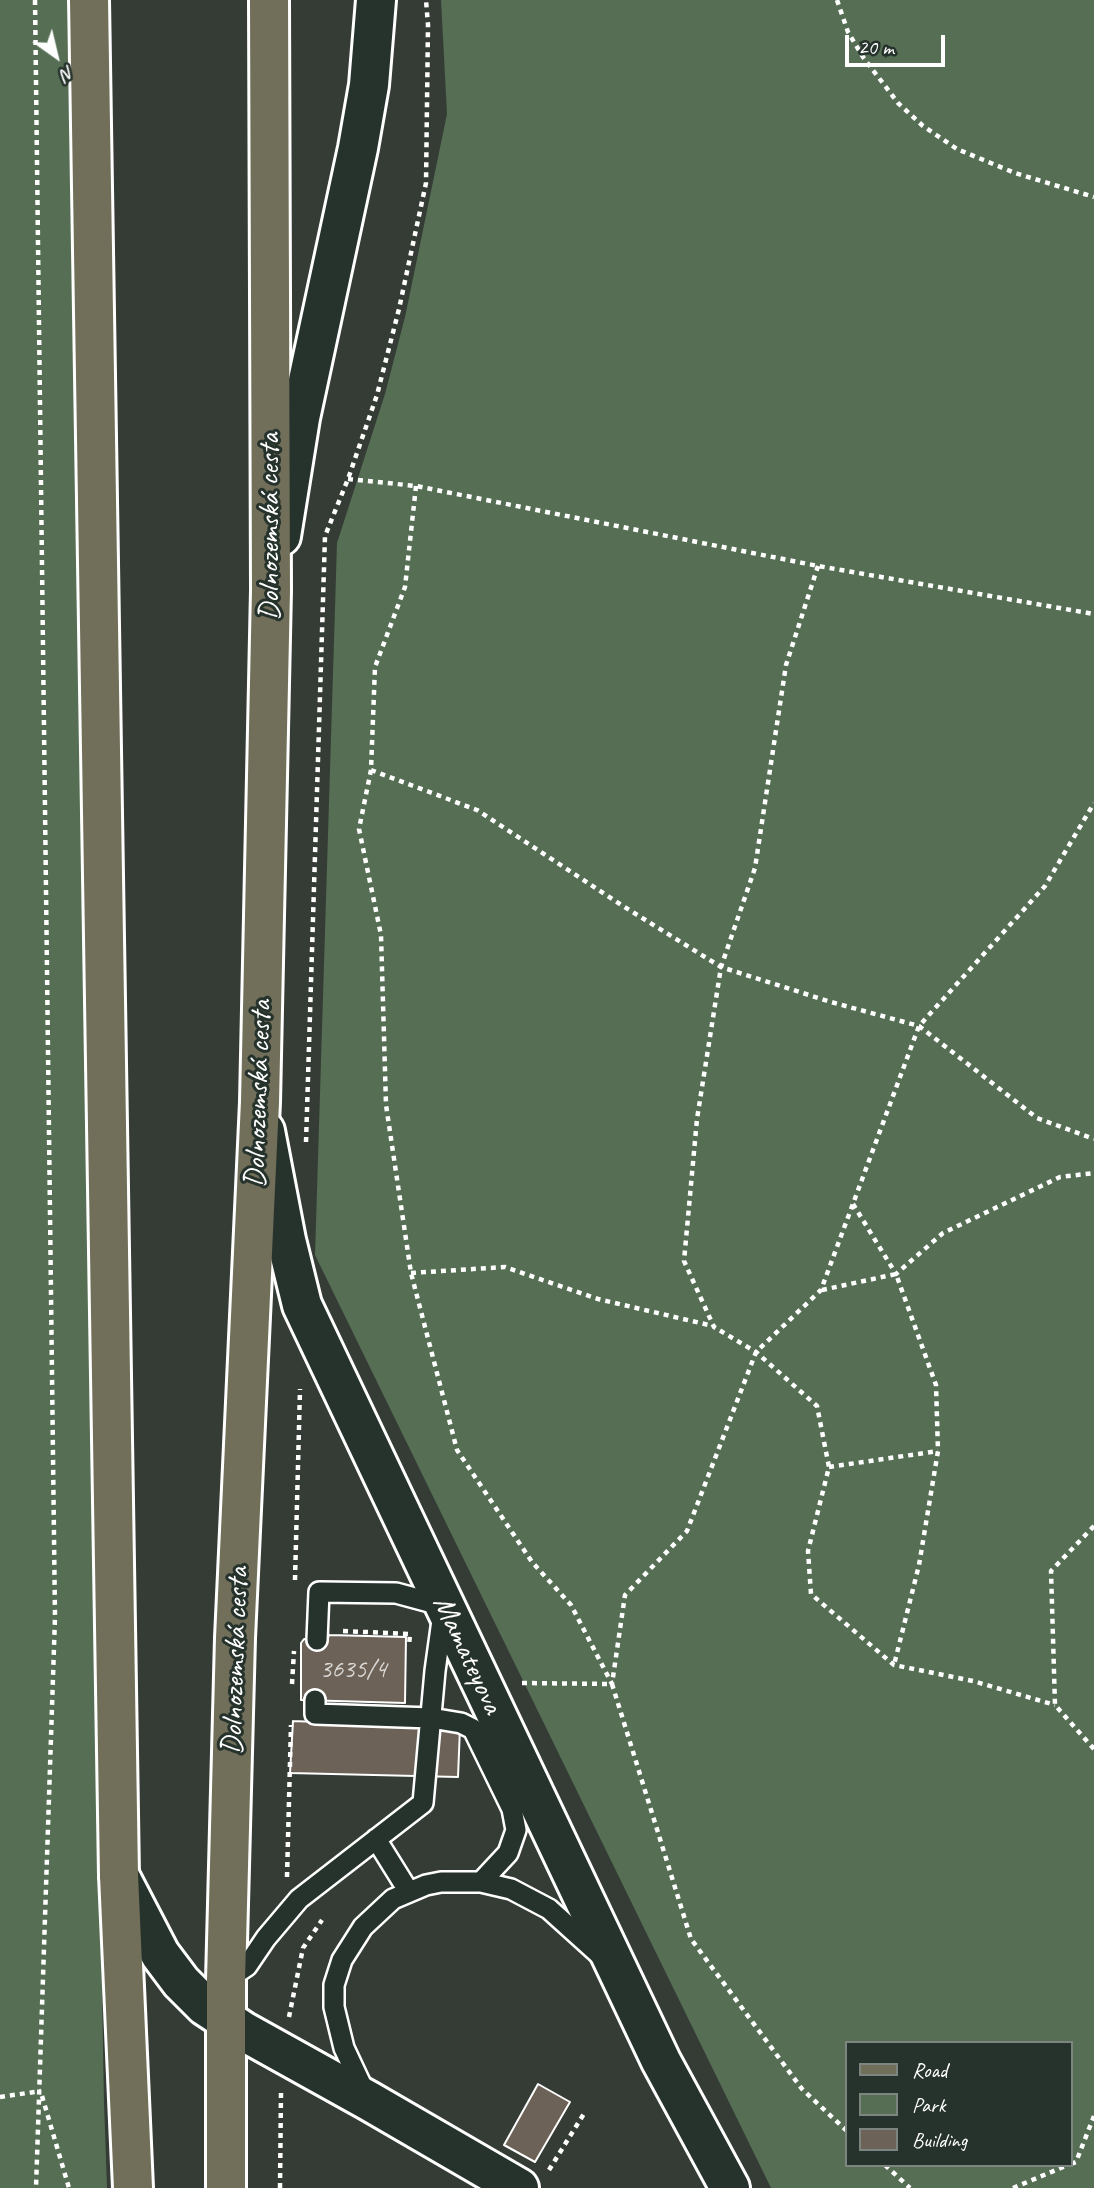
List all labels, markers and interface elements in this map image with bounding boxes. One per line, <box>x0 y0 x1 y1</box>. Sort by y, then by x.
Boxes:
north arrow <box>21 21 91 91</box>
scale bar <box>849 21 949 65</box>
text: 20 m <box>858 34 894 60</box>
text: N <box>56 60 79 87</box>
street label: Dolnozemská cesta <box>252 433 288 621</box>
street label: Dolnozemská cesta <box>238 1000 280 1188</box>
street label: Dolnozemská cesta <box>215 1567 257 1755</box>
street label: Mamateyova <box>424 1590 510 1720</box>
house number: 3635/4 <box>319 1654 387 1686</box>
legend <box>846 2041 1073 2167</box>
text: Road <box>912 2057 947 2083</box>
text: Park <box>912 2092 945 2118</box>
text: Building <box>912 2127 967 2153</box>

